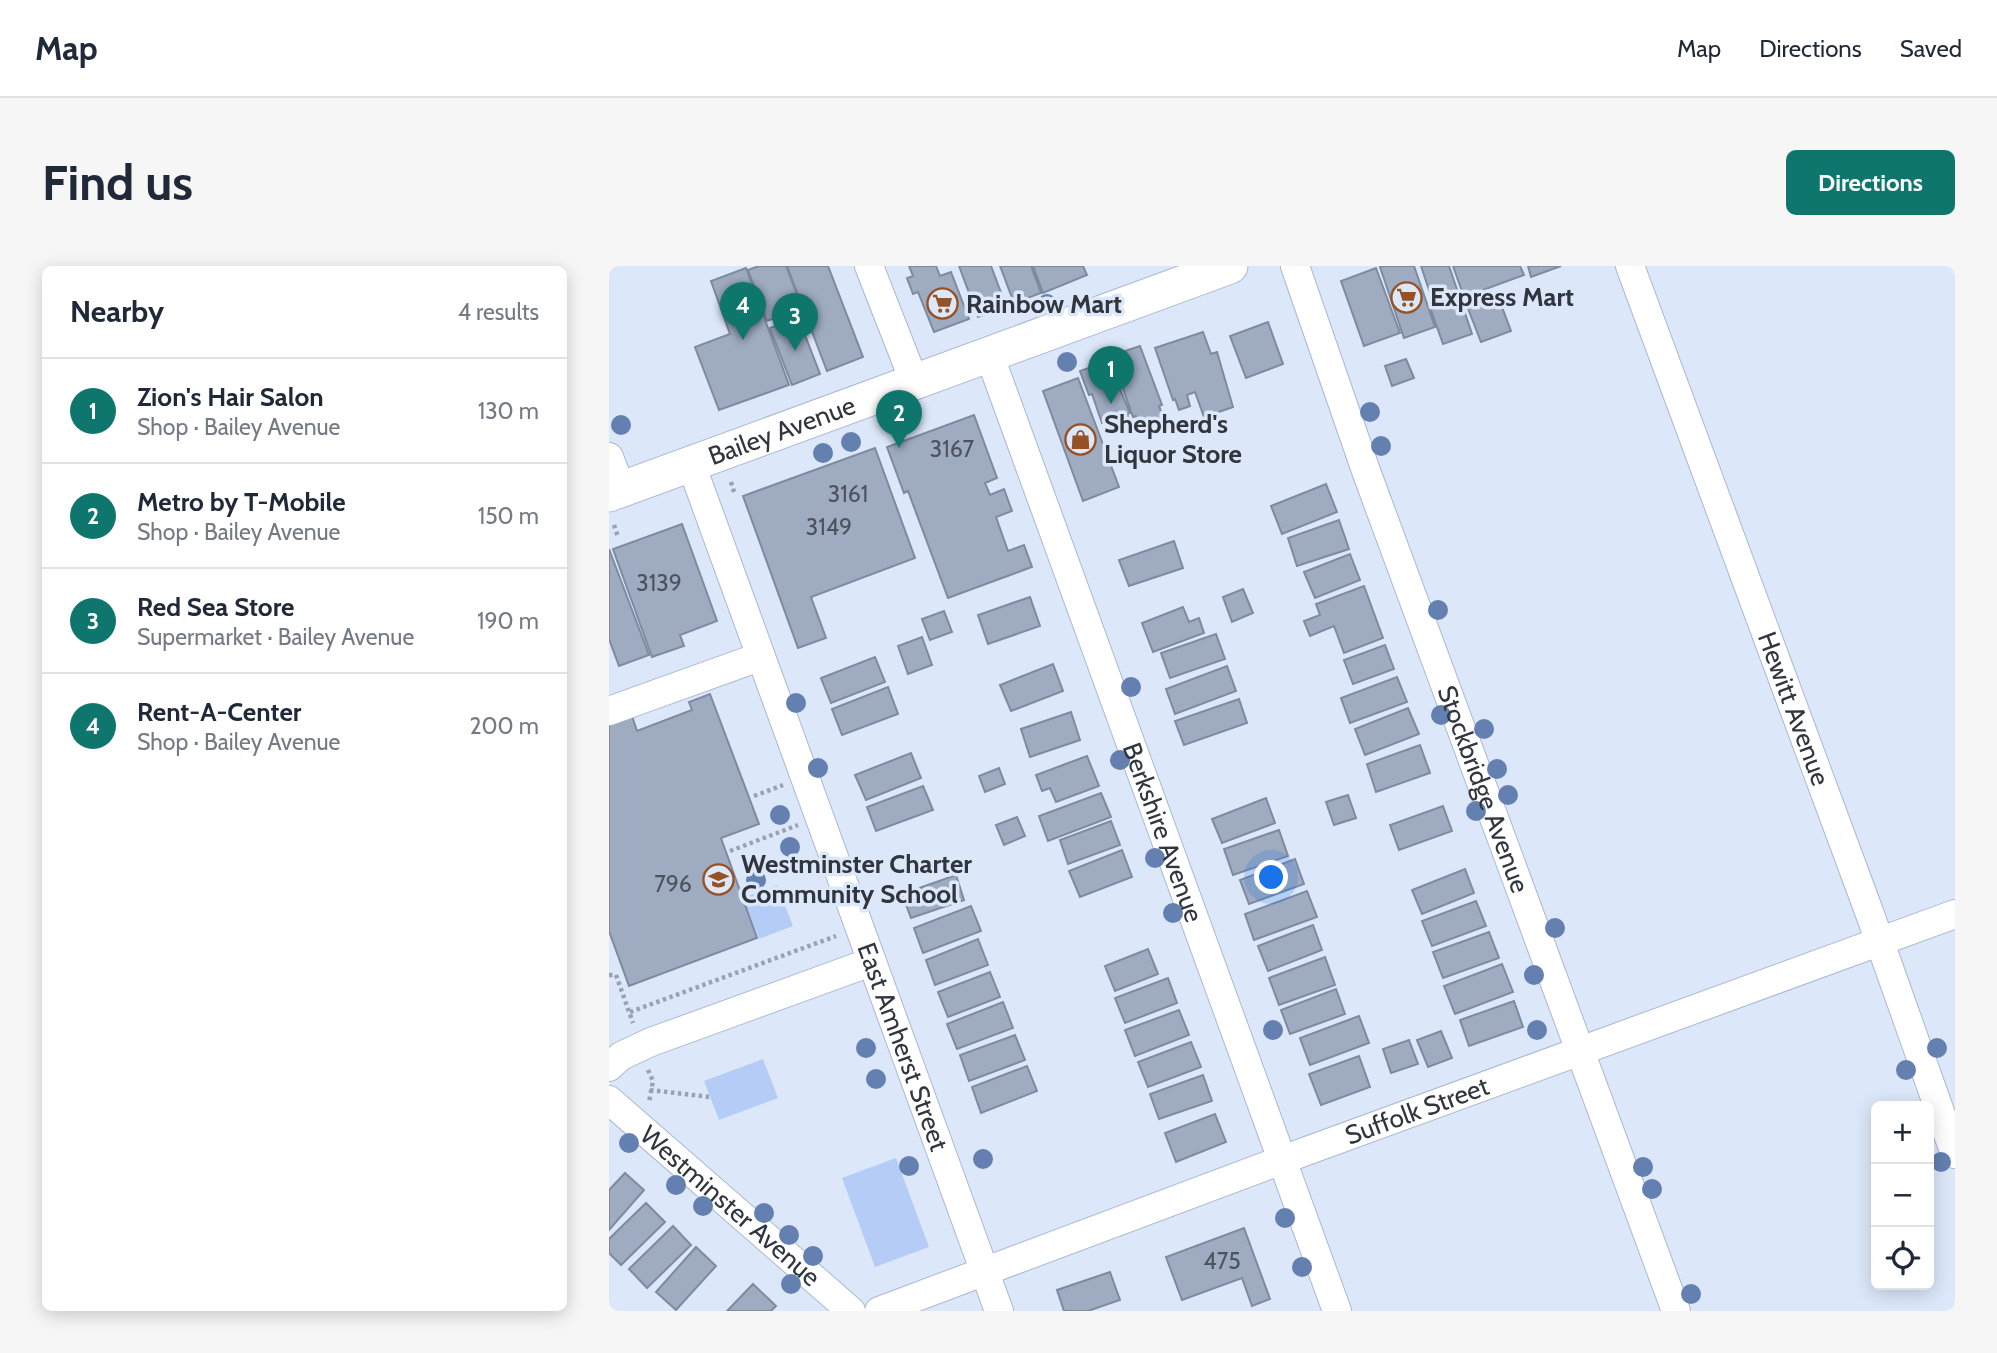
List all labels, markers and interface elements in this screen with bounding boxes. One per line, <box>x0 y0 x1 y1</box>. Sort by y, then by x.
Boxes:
text: Map <box>35 28 98 68</box>
text: Map <box>1677 34 1721 63</box>
text: Directions <box>1759 34 1862 63</box>
text: Saved <box>1900 34 1962 63</box>
button: Directions <box>1786 150 1955 215</box>
text: Find us <box>42 153 193 212</box>
supermarket icon: Express Mart <box>1390 280 1424 314</box>
place label: Express Mart <box>1430 281 1574 313</box>
pin: 4 <box>720 282 766 340</box>
supermarket icon: Rainbow Mart <box>926 287 960 321</box>
place label: Rainbow Mart <box>966 288 1122 320</box>
text: Nearby <box>70 293 164 330</box>
pin: 3 <box>772 293 818 351</box>
text: 4 results <box>458 298 539 326</box>
pin: 1 <box>1088 346 1134 404</box>
text: Zion's Hair Salon <box>137 381 324 413</box>
street label: Bailey Avenue <box>704 389 860 472</box>
pin: 2 <box>876 390 922 448</box>
text: 1 <box>89 397 97 425</box>
text: 130 m <box>478 397 539 425</box>
place label: Shepherd's Liquor Store <box>1104 408 1242 470</box>
text: Shop · Bailey Avenue <box>137 413 340 441</box>
shop icon: Shepherd's Liquor Store <box>1064 422 1098 456</box>
house number: 3167 <box>930 435 975 463</box>
house number: 3161 <box>828 480 868 508</box>
text: Metro by T-Mobile <box>137 486 346 518</box>
text: 2 <box>87 502 99 530</box>
text: 150 m <box>478 502 539 530</box>
house number: 3149 <box>806 513 852 541</box>
text: Shop · Bailey Avenue <box>137 518 340 546</box>
house number: 3139 <box>636 569 682 597</box>
text: Red Sea Store <box>137 591 294 623</box>
text: 3 <box>87 607 99 635</box>
text: 190 m <box>477 607 539 635</box>
text: Supermarket · Bailey Avenue <box>137 623 414 651</box>
street label: Hewitt Avenue <box>1751 627 1837 790</box>
street label: Stockbridge Avenue <box>1431 681 1536 897</box>
text: Rent-A-Center <box>137 696 301 728</box>
text: 4 <box>86 712 100 740</box>
text: 200 m <box>469 712 539 740</box>
text: Shop · Bailey Avenue <box>137 728 340 756</box>
street label: Berkshire Avenue <box>1116 738 1210 926</box>
place label: Westminster Charter Community School <box>741 848 972 910</box>
your location <box>1254 860 1288 894</box>
school or university icon: Westminster Charter Community School <box>701 862 735 896</box>
house number: 796 <box>654 870 692 898</box>
street label: East Amherst Street <box>850 938 955 1155</box>
street label: Suffolk Street <box>1341 1070 1493 1152</box>
map controls <box>1871 1101 1934 1290</box>
button: + <box>1871 1101 1934 1164</box>
street label: Westminster Avenue <box>634 1119 827 1293</box>
button: − <box>1871 1164 1934 1227</box>
button: locate <box>1871 1227 1934 1290</box>
house number: 475 <box>1203 1247 1241 1275</box>

